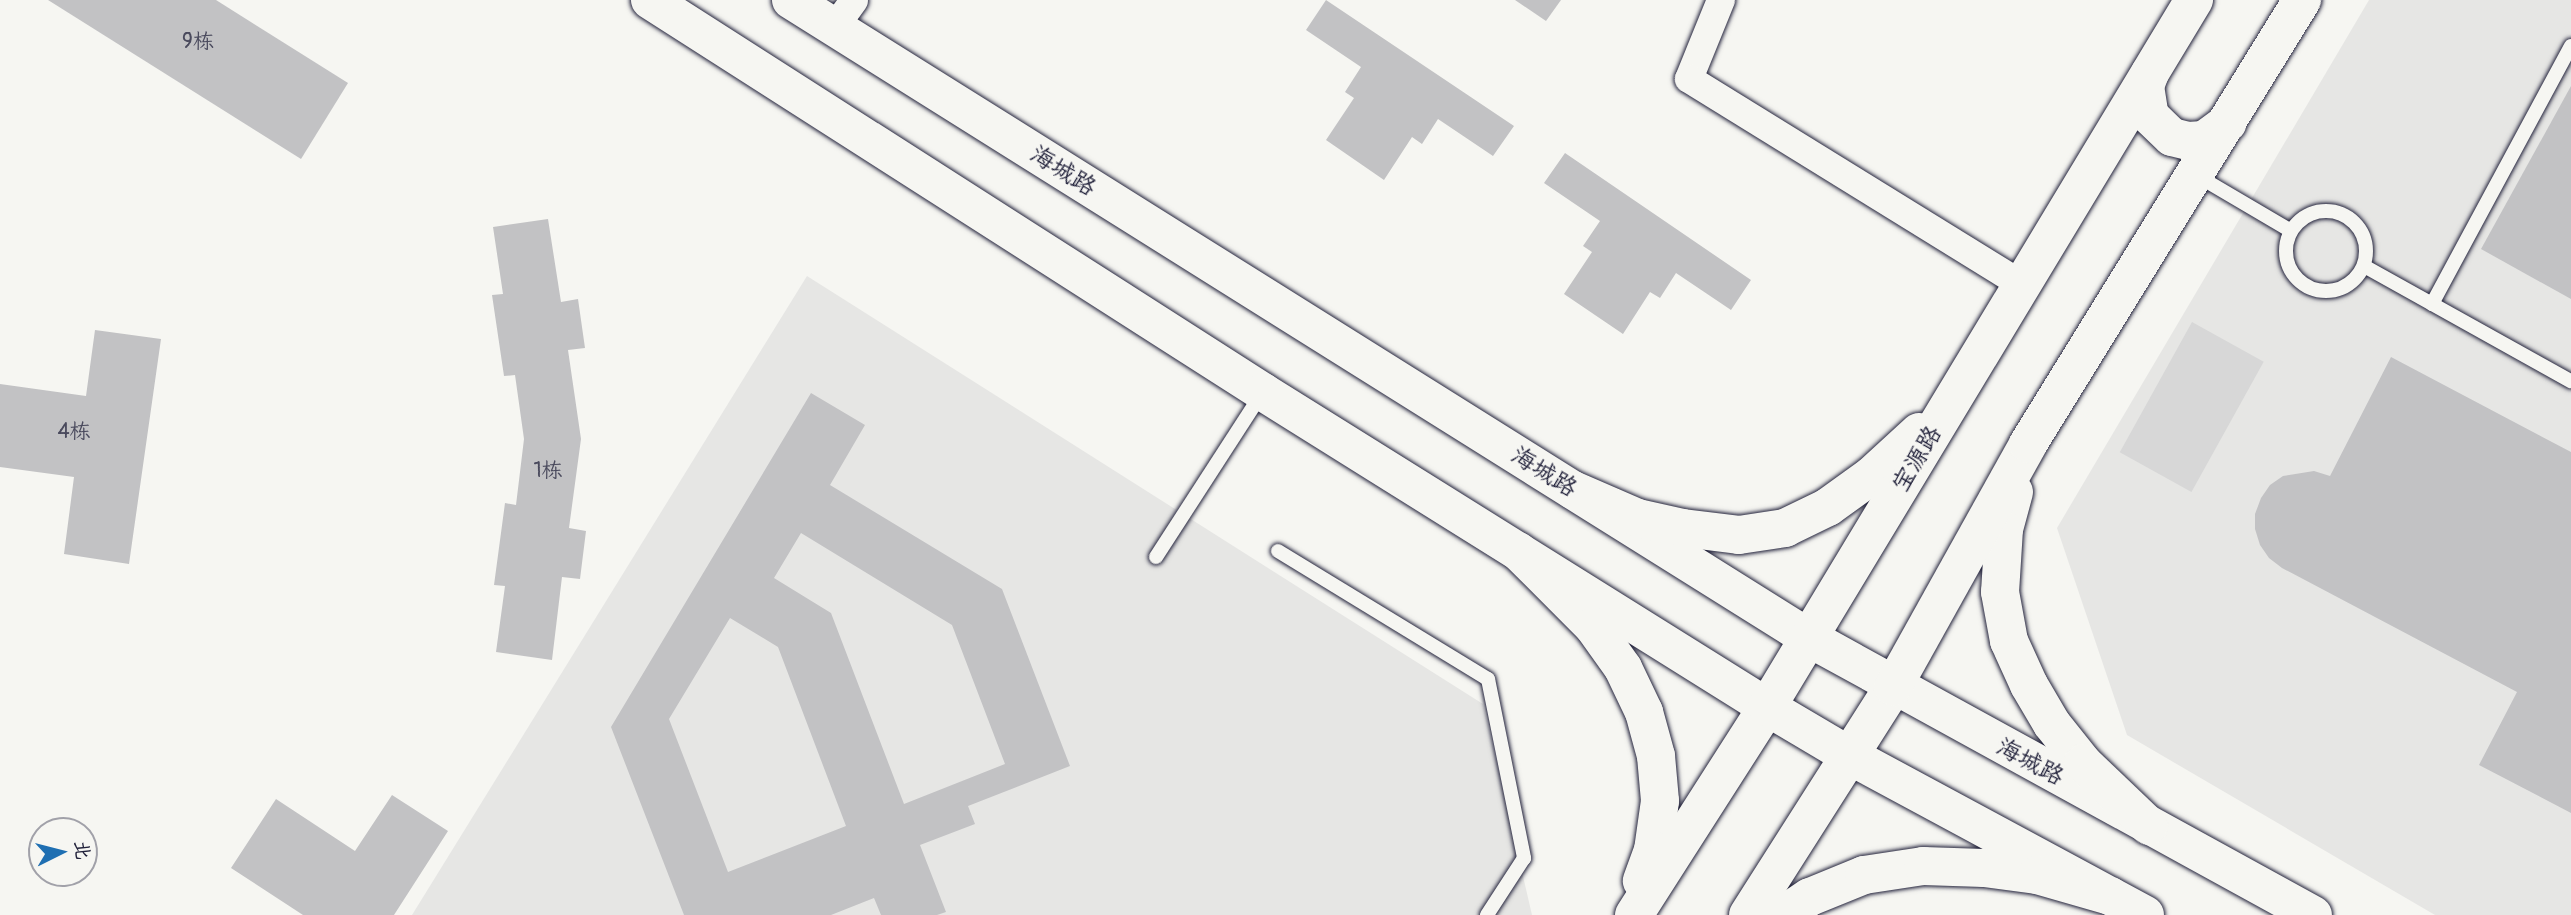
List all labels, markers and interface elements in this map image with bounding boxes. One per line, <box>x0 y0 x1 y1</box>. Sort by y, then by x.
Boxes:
house number: 9栋 <box>182 29 214 55</box>
street label: 海城路 <box>1025 140 1101 202</box>
house number: 4栋 <box>57 419 91 445</box>
street label: 宝源路 <box>1886 421 1948 497</box>
street label: 海城路 <box>1506 441 1582 503</box>
house number: 1栋 <box>533 458 563 484</box>
street label: 海城路 <box>1991 732 2069 792</box>
north arrow <box>28 817 98 887</box>
text: 北 <box>69 839 95 861</box>

